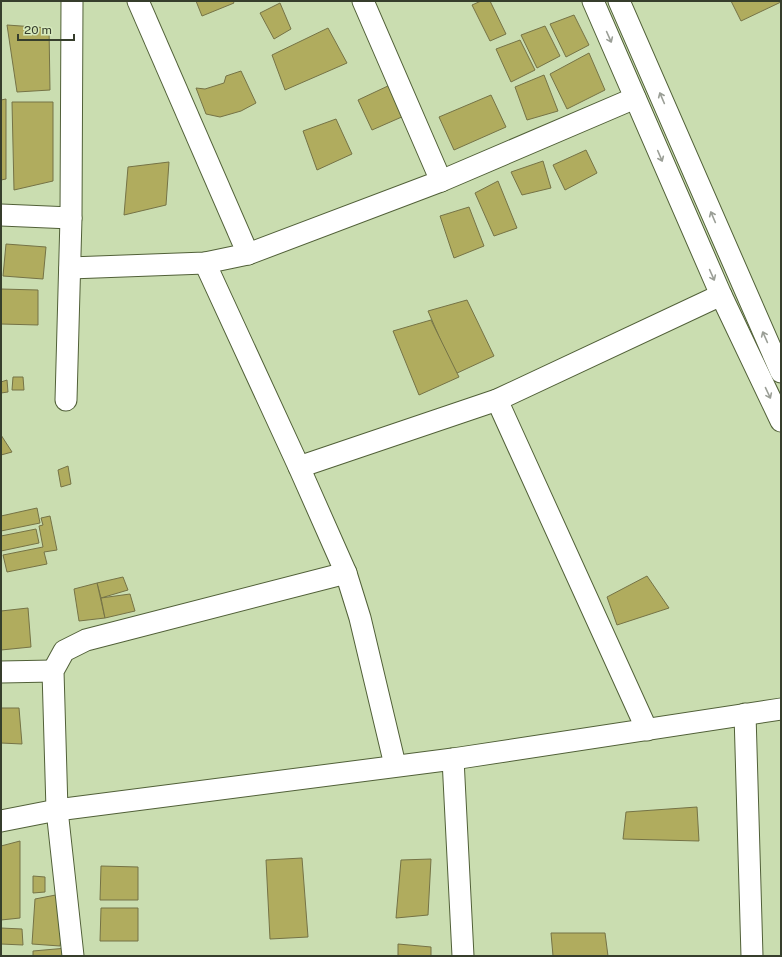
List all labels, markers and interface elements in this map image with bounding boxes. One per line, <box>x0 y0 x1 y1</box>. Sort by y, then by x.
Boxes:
scale bar <box>18 16 74 42</box>
text: 20 m <box>24 23 52 37</box>
one-way arrow <box>605 30 613 42</box>
one-way arrow <box>658 92 665 104</box>
one-way arrow <box>657 150 665 162</box>
one-way arrow <box>709 212 717 224</box>
one-way arrow <box>709 269 717 281</box>
one-way arrow <box>761 331 768 343</box>
one-way arrow <box>765 386 772 398</box>

